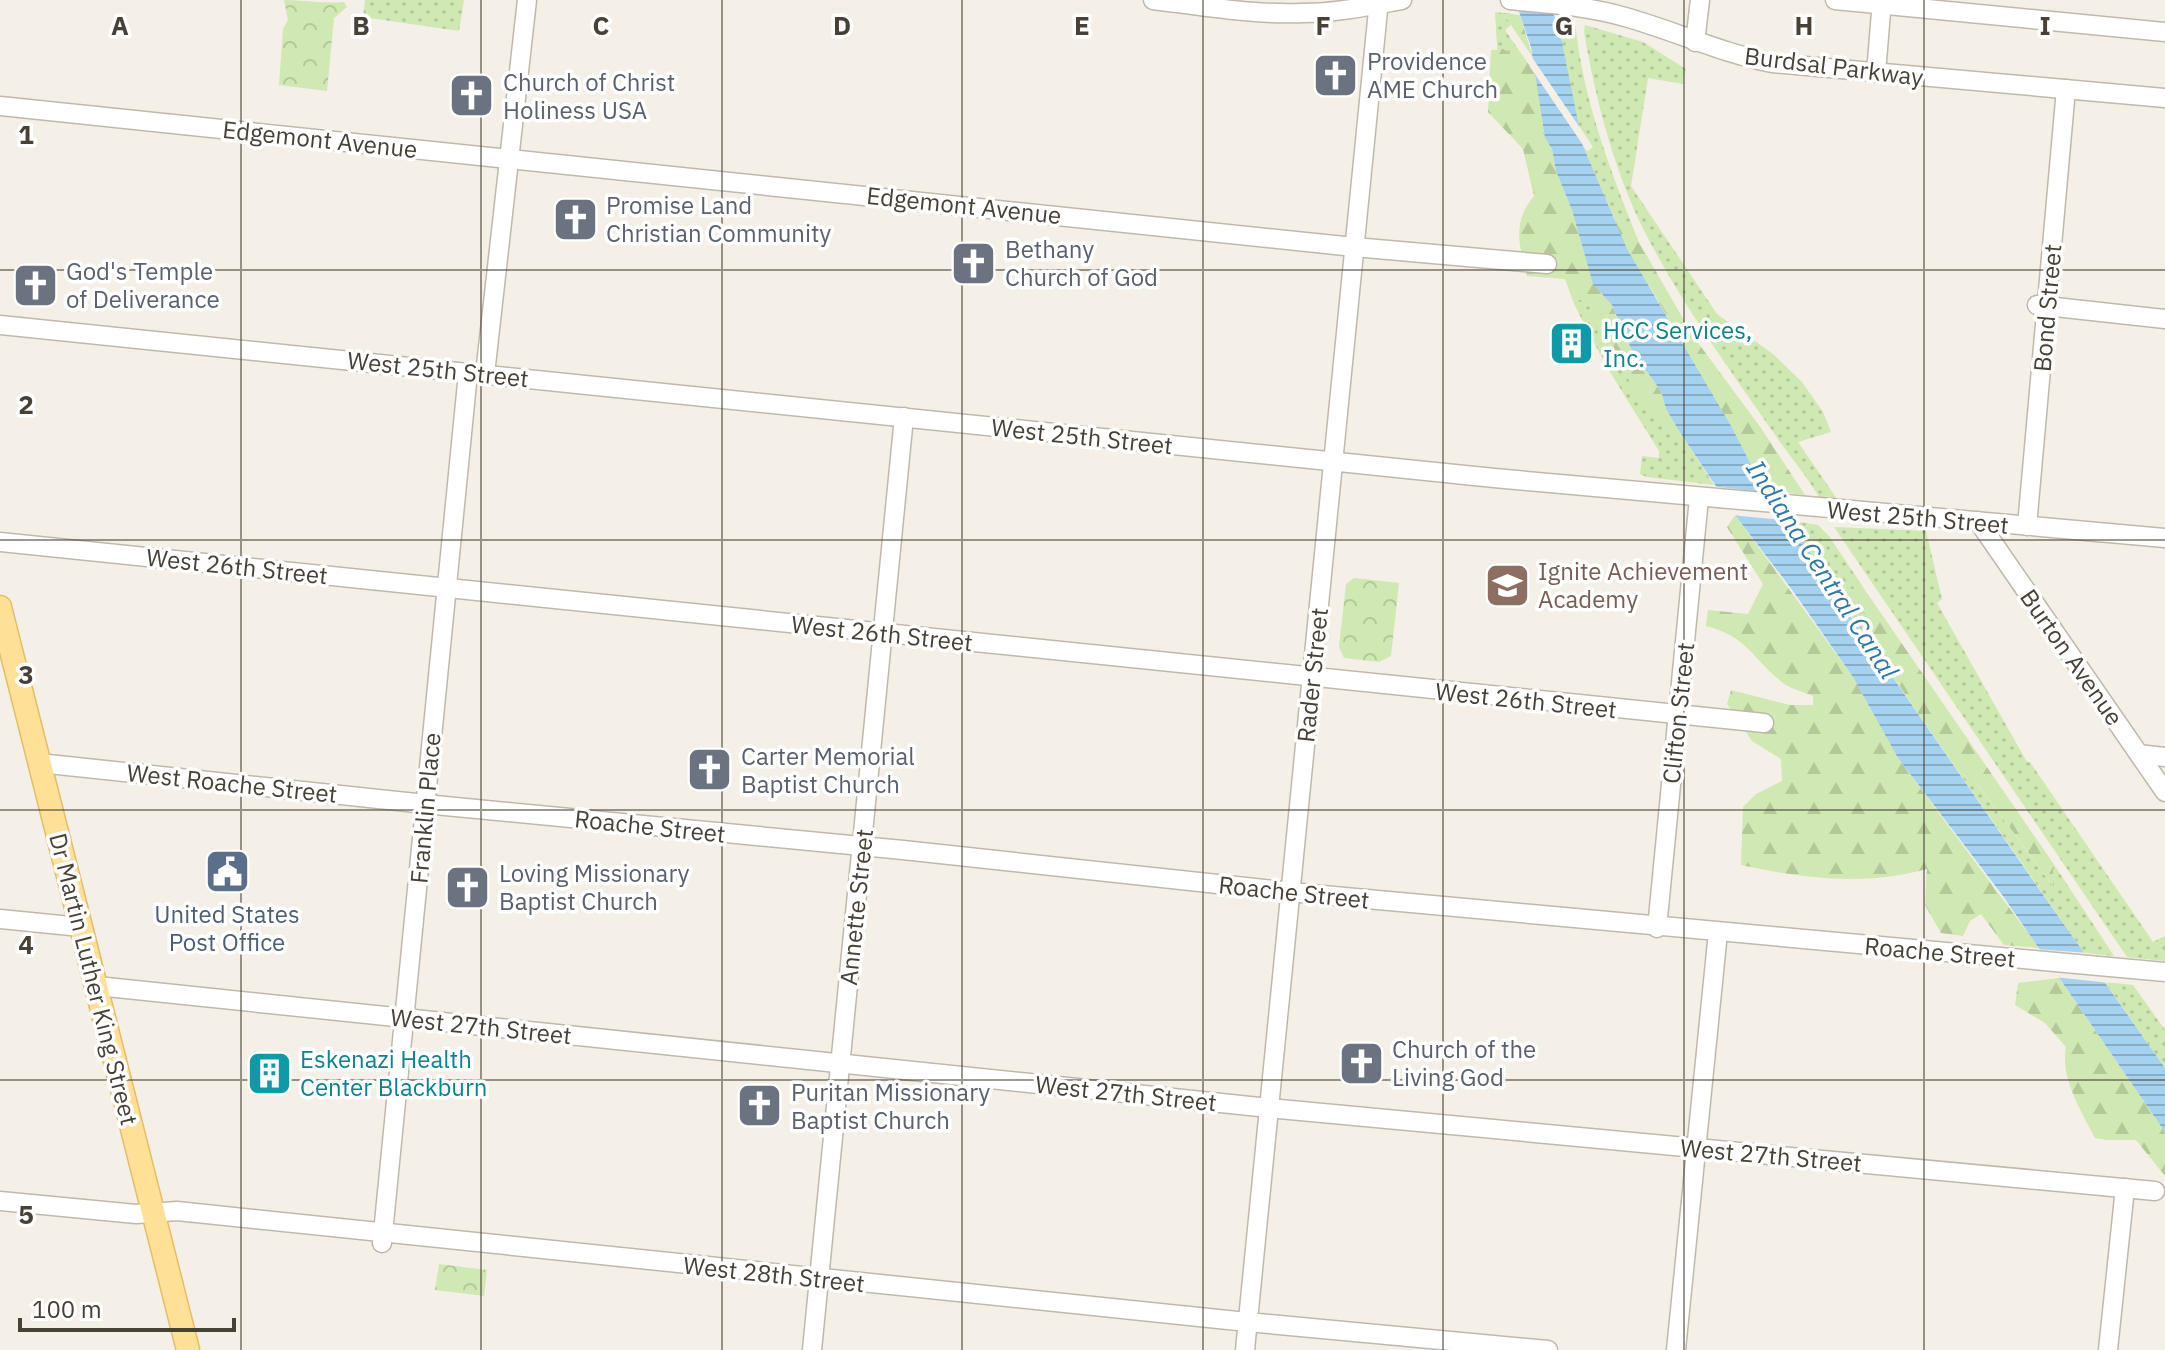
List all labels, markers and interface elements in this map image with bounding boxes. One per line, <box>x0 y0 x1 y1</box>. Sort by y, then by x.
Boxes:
text: A <box>111 8 129 42</box>
text: B <box>352 8 370 42</box>
text: C <box>593 8 610 42</box>
text: D <box>833 8 851 42</box>
text: E <box>1074 8 1090 42</box>
text: F <box>1315 8 1331 42</box>
text: G <box>1555 8 1573 42</box>
text: H <box>1795 8 1813 42</box>
text: I <box>2039 8 2051 42</box>
street label: Burdsal Parkway <box>1743 39 1925 93</box>
place label: Providence AME Church <box>1367 45 1498 105</box>
church icon: Providence AME Church <box>1312 51 1360 99</box>
place label: Church of Christ Holiness USA <box>503 66 675 126</box>
church icon: Church of Christ Holiness USA <box>448 72 496 120</box>
street label: Edgemont Avenue <box>221 113 419 165</box>
text: 1 <box>18 117 34 151</box>
street label: Edgemont Avenue <box>865 179 1063 231</box>
place label: Promise Land Christian Community <box>606 189 831 249</box>
church icon: Promise Land Christian Community <box>551 195 599 243</box>
place label: Bethany Church of God <box>1005 233 1158 293</box>
church icon: Bethany Church of God <box>950 239 998 287</box>
street label: Bond Street <box>2025 243 2069 373</box>
place label: God's Temple of Deliverance <box>66 255 220 315</box>
church icon: God's Temple of Deliverance <box>11 261 59 309</box>
place label: HCC Services, Inc. <box>1603 314 1752 374</box>
building icon: HCC Services, Inc. <box>1548 320 1596 368</box>
street label: West 25th Street <box>346 344 530 394</box>
text: 2 <box>18 387 34 421</box>
street label: West 25th Street <box>990 411 1174 461</box>
water label: Indiana Central Canal <box>1739 453 1907 685</box>
street label: West 25th Street <box>1826 493 2010 541</box>
street label: West 26th Street <box>145 541 329 591</box>
place label: Ignite Achievement Academy <box>1538 555 1748 615</box>
school or university icon: Ignite Achievement Academy <box>1483 561 1531 609</box>
street label: Burton Avenue <box>2013 583 2131 731</box>
street label: Rader Street <box>1289 606 1335 744</box>
street label: West 26th Street <box>790 608 974 658</box>
street label: Clifton Street <box>1655 641 1701 785</box>
text: 3 <box>18 657 34 691</box>
street label: West 26th Street <box>1434 675 1618 725</box>
street label: Franklin Place <box>402 731 448 885</box>
place label: Carter Memorial Baptist Church <box>741 740 915 800</box>
church icon: Carter Memorial Baptist Church <box>686 746 734 794</box>
street label: West Roache Street <box>125 756 339 810</box>
street label: Roache Street <box>573 802 727 850</box>
street label: Annette Street <box>832 827 880 987</box>
street label: Dr Martin Luther King Street <box>42 830 146 1128</box>
public building icon: United States Post Office <box>203 848 251 896</box>
place label: Loving Missionary Baptist Church <box>499 857 689 917</box>
church icon: Loving Missionary Baptist Church <box>444 863 492 911</box>
street label: Roache Street <box>1217 868 1371 916</box>
place label: United States Post Office <box>154 898 300 958</box>
text: 4 <box>18 927 34 961</box>
street label: Roache Street <box>1863 929 2017 975</box>
street label: West 27th Street <box>389 1001 573 1051</box>
place label: Church of the Living God <box>1392 1033 1536 1093</box>
church icon: Church of the Living God <box>1337 1039 1385 1087</box>
place label: Eskenazi Health Center Blackburn <box>300 1043 487 1103</box>
building icon: Eskenazi Health Center Blackburn <box>245 1049 293 1097</box>
street label: West 27th Street <box>1034 1068 1218 1118</box>
place label: Puritan Missionary Baptist Church <box>791 1076 990 1136</box>
church icon: Puritan Missionary Baptist Church <box>736 1082 784 1130</box>
street label: West 27th Street <box>1679 1131 1863 1179</box>
text: 5 <box>18 1197 34 1231</box>
street label: West 28th Street <box>682 1249 866 1299</box>
scale bar <box>20 1282 234 1332</box>
text: 100 m <box>32 1293 102 1325</box>

